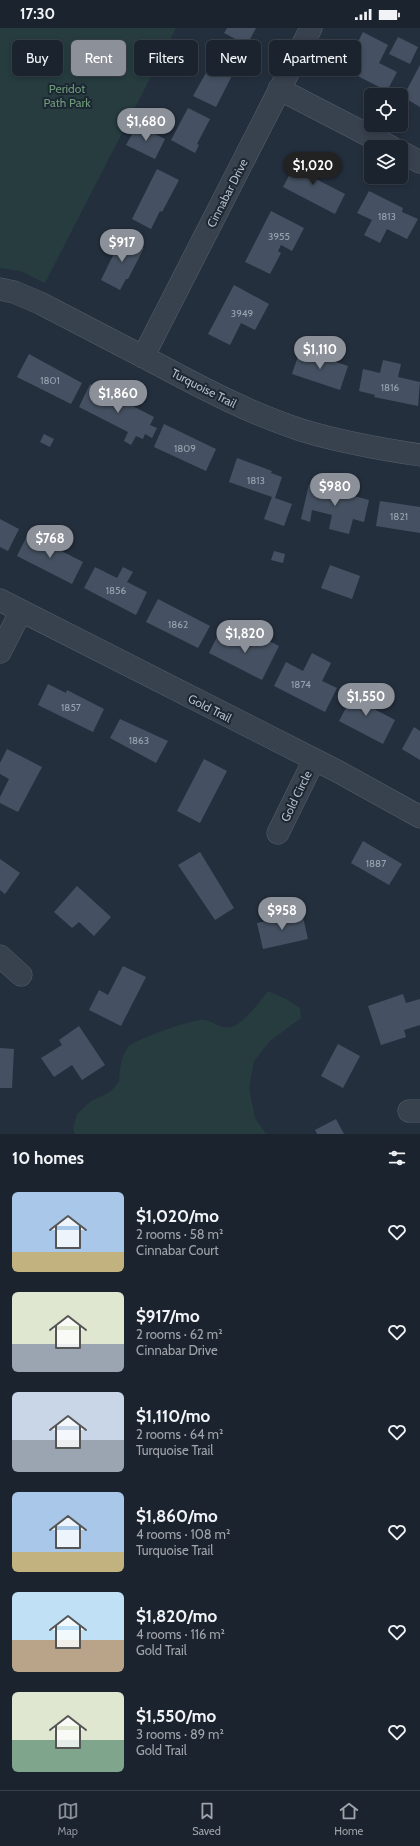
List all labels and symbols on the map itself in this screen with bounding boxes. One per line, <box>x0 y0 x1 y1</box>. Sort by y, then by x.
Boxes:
park label: Peridot Path Park <box>43 81 91 110</box>
pin: $1,680 <box>113 108 179 142</box>
pin: $1,020 <box>280 152 346 186</box>
street label: Cinnabar Drive <box>203 156 251 230</box>
house number: 1813 <box>378 210 396 223</box>
pin: $917 <box>98 229 146 263</box>
house number: 3955 <box>268 230 290 243</box>
house number: 3949 <box>231 307 254 320</box>
pin: $1,110 <box>287 336 353 370</box>
street label: Turquoise Trail <box>169 365 239 411</box>
house number: 1801 <box>40 374 60 387</box>
pin: $1,860 <box>85 380 151 414</box>
house number: 1816 <box>381 381 399 394</box>
house number: 1809 <box>174 442 196 455</box>
pin: $980 <box>311 473 359 507</box>
house number: 1813 <box>247 474 265 487</box>
house number: 1821 <box>390 510 408 523</box>
pin: $768 <box>26 525 74 559</box>
house number: 1856 <box>106 584 127 597</box>
house number: 1862 <box>168 618 188 631</box>
pin: $1,820 <box>212 620 278 654</box>
house number: 1874 <box>291 678 311 691</box>
pin: $1,550 <box>333 683 399 717</box>
street label: Gold Trail <box>186 691 234 725</box>
house number: 1857 <box>61 701 81 714</box>
house number: 1863 <box>129 734 149 747</box>
street label: Gold Circle <box>277 768 315 824</box>
house number: 1887 <box>366 857 386 870</box>
pin: $958 <box>258 897 306 931</box>

